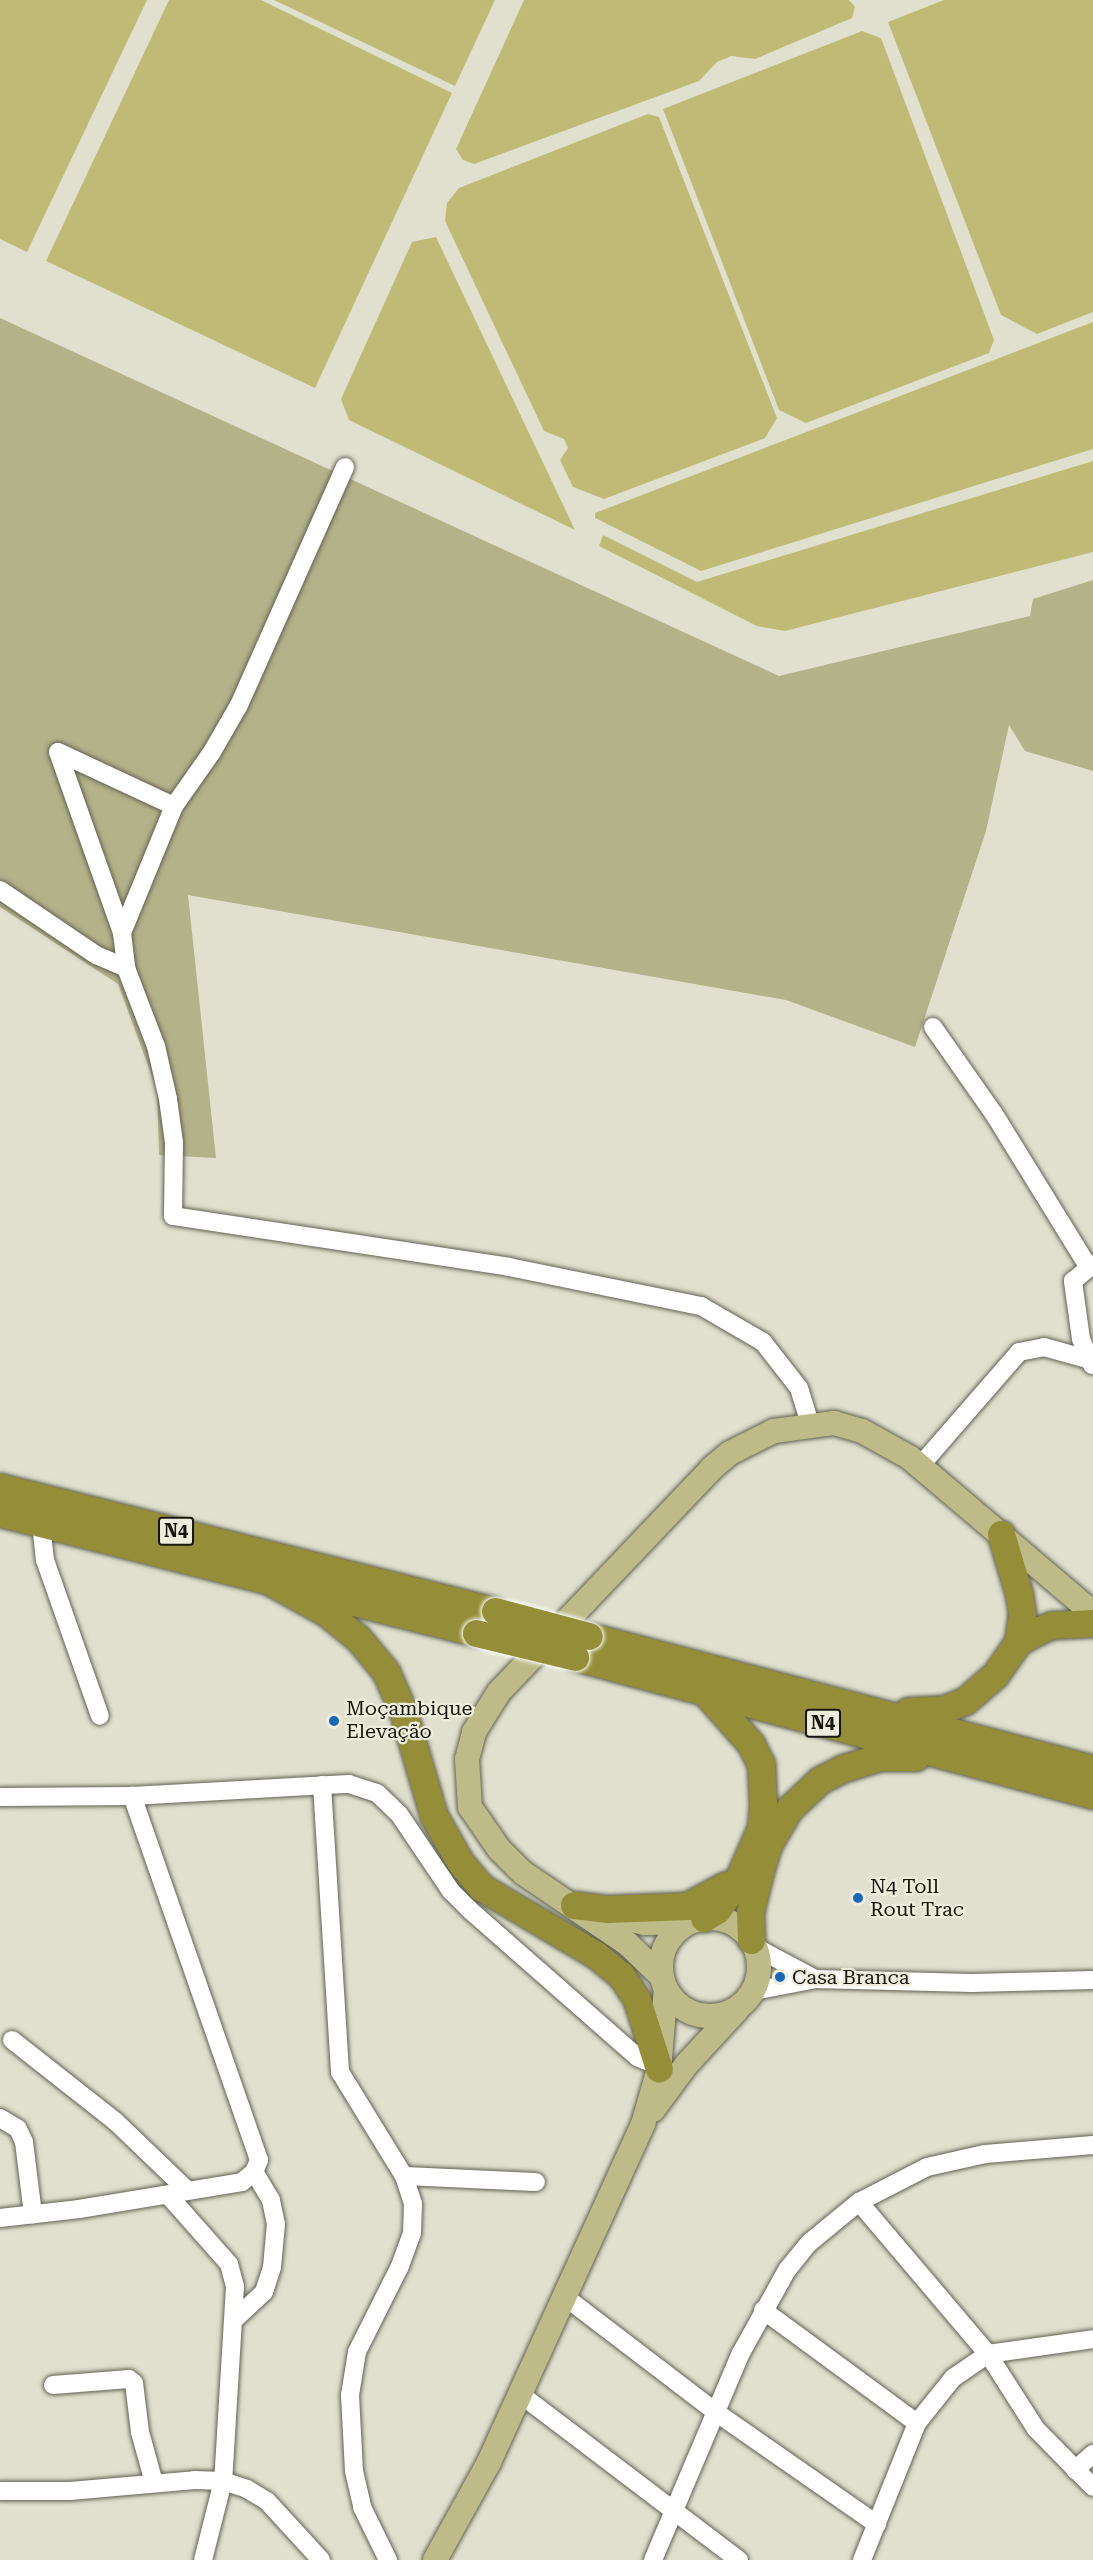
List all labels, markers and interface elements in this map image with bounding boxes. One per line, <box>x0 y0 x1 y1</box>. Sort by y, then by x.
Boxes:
road number: N4 <box>158 1516 194 1546</box>
place label: Moçambique Elevação <box>346 1697 473 1744</box>
road number: N4 <box>805 1708 841 1738</box>
marker: Moçambique Elevação <box>327 1714 341 1728</box>
place label: N4 Toll Rout Trac <box>870 1874 964 1921</box>
marker: N4 Toll Rout Trac <box>851 1891 865 1905</box>
place label: Casa Branca <box>792 1965 910 1989</box>
marker: Casa Branca <box>773 1970 787 1984</box>

